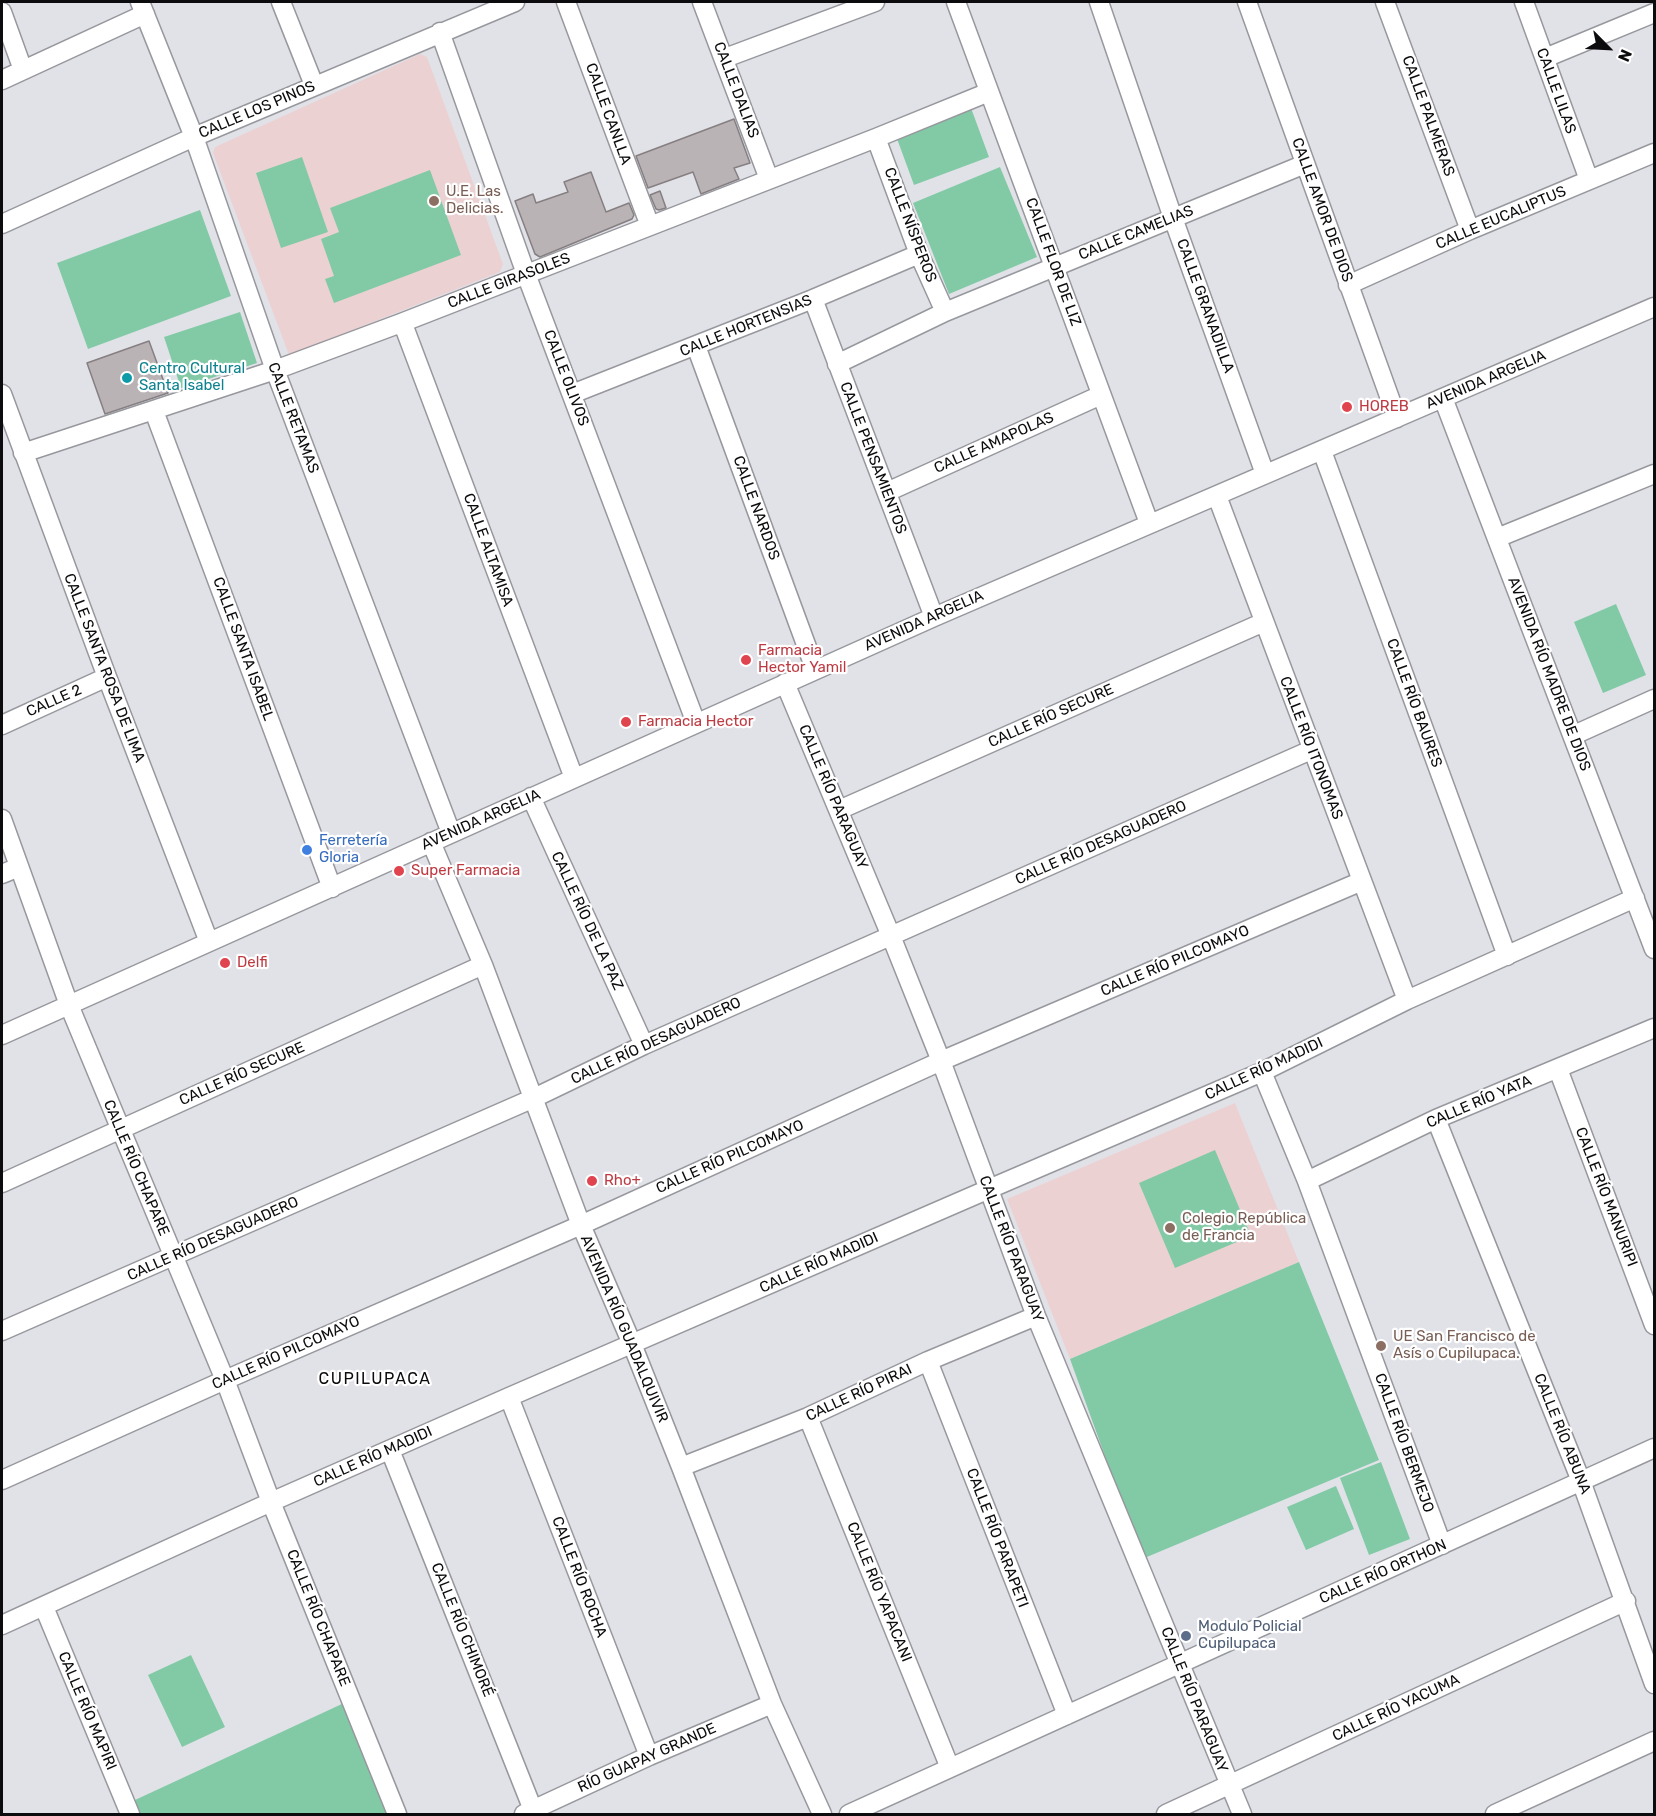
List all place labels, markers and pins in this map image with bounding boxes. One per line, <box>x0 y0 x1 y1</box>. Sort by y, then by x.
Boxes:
place label: U.E. Las Delicias. <box>446 183 504 218</box>
marker: U.E. Las Delicias. <box>427 194 441 208</box>
place label: Centro Cultural Santa Isabel <box>139 360 245 395</box>
marker: Centro Cultural Santa Isabel <box>120 371 134 385</box>
place label: HOREB <box>1359 398 1409 416</box>
marker: HOREB <box>1340 400 1354 414</box>
place label: Farmacia Hector Yamil <box>758 642 846 677</box>
marker: Farmacia Hector Yamil <box>739 653 753 667</box>
place label: Farmacia Hector <box>638 713 753 731</box>
marker: Farmacia Hector <box>619 715 633 729</box>
place label: Ferretería Gloria <box>319 832 387 867</box>
marker: Ferretería Gloria <box>300 843 314 857</box>
place label: Super Farmacia <box>411 862 520 880</box>
marker: Super Farmacia <box>392 864 406 878</box>
place label: Delfi <box>237 954 268 972</box>
marker: Delfi <box>218 956 232 970</box>
place label: Rho+ <box>604 1172 641 1190</box>
marker: Rho+ <box>585 1174 599 1188</box>
place label: Colegio República de Francia <box>1182 1210 1306 1245</box>
marker: Colegio República de Francia <box>1163 1221 1177 1235</box>
place label: UE San Francisco de Asís o Cupilupaca. <box>1393 1328 1536 1363</box>
marker: UE San Francisco de Asís o Cupilupaca. <box>1374 1339 1388 1353</box>
place label: Modulo Policial Cupilupaca <box>1198 1618 1302 1653</box>
marker: Modulo Policial Cupilupaca <box>1179 1629 1193 1643</box>

